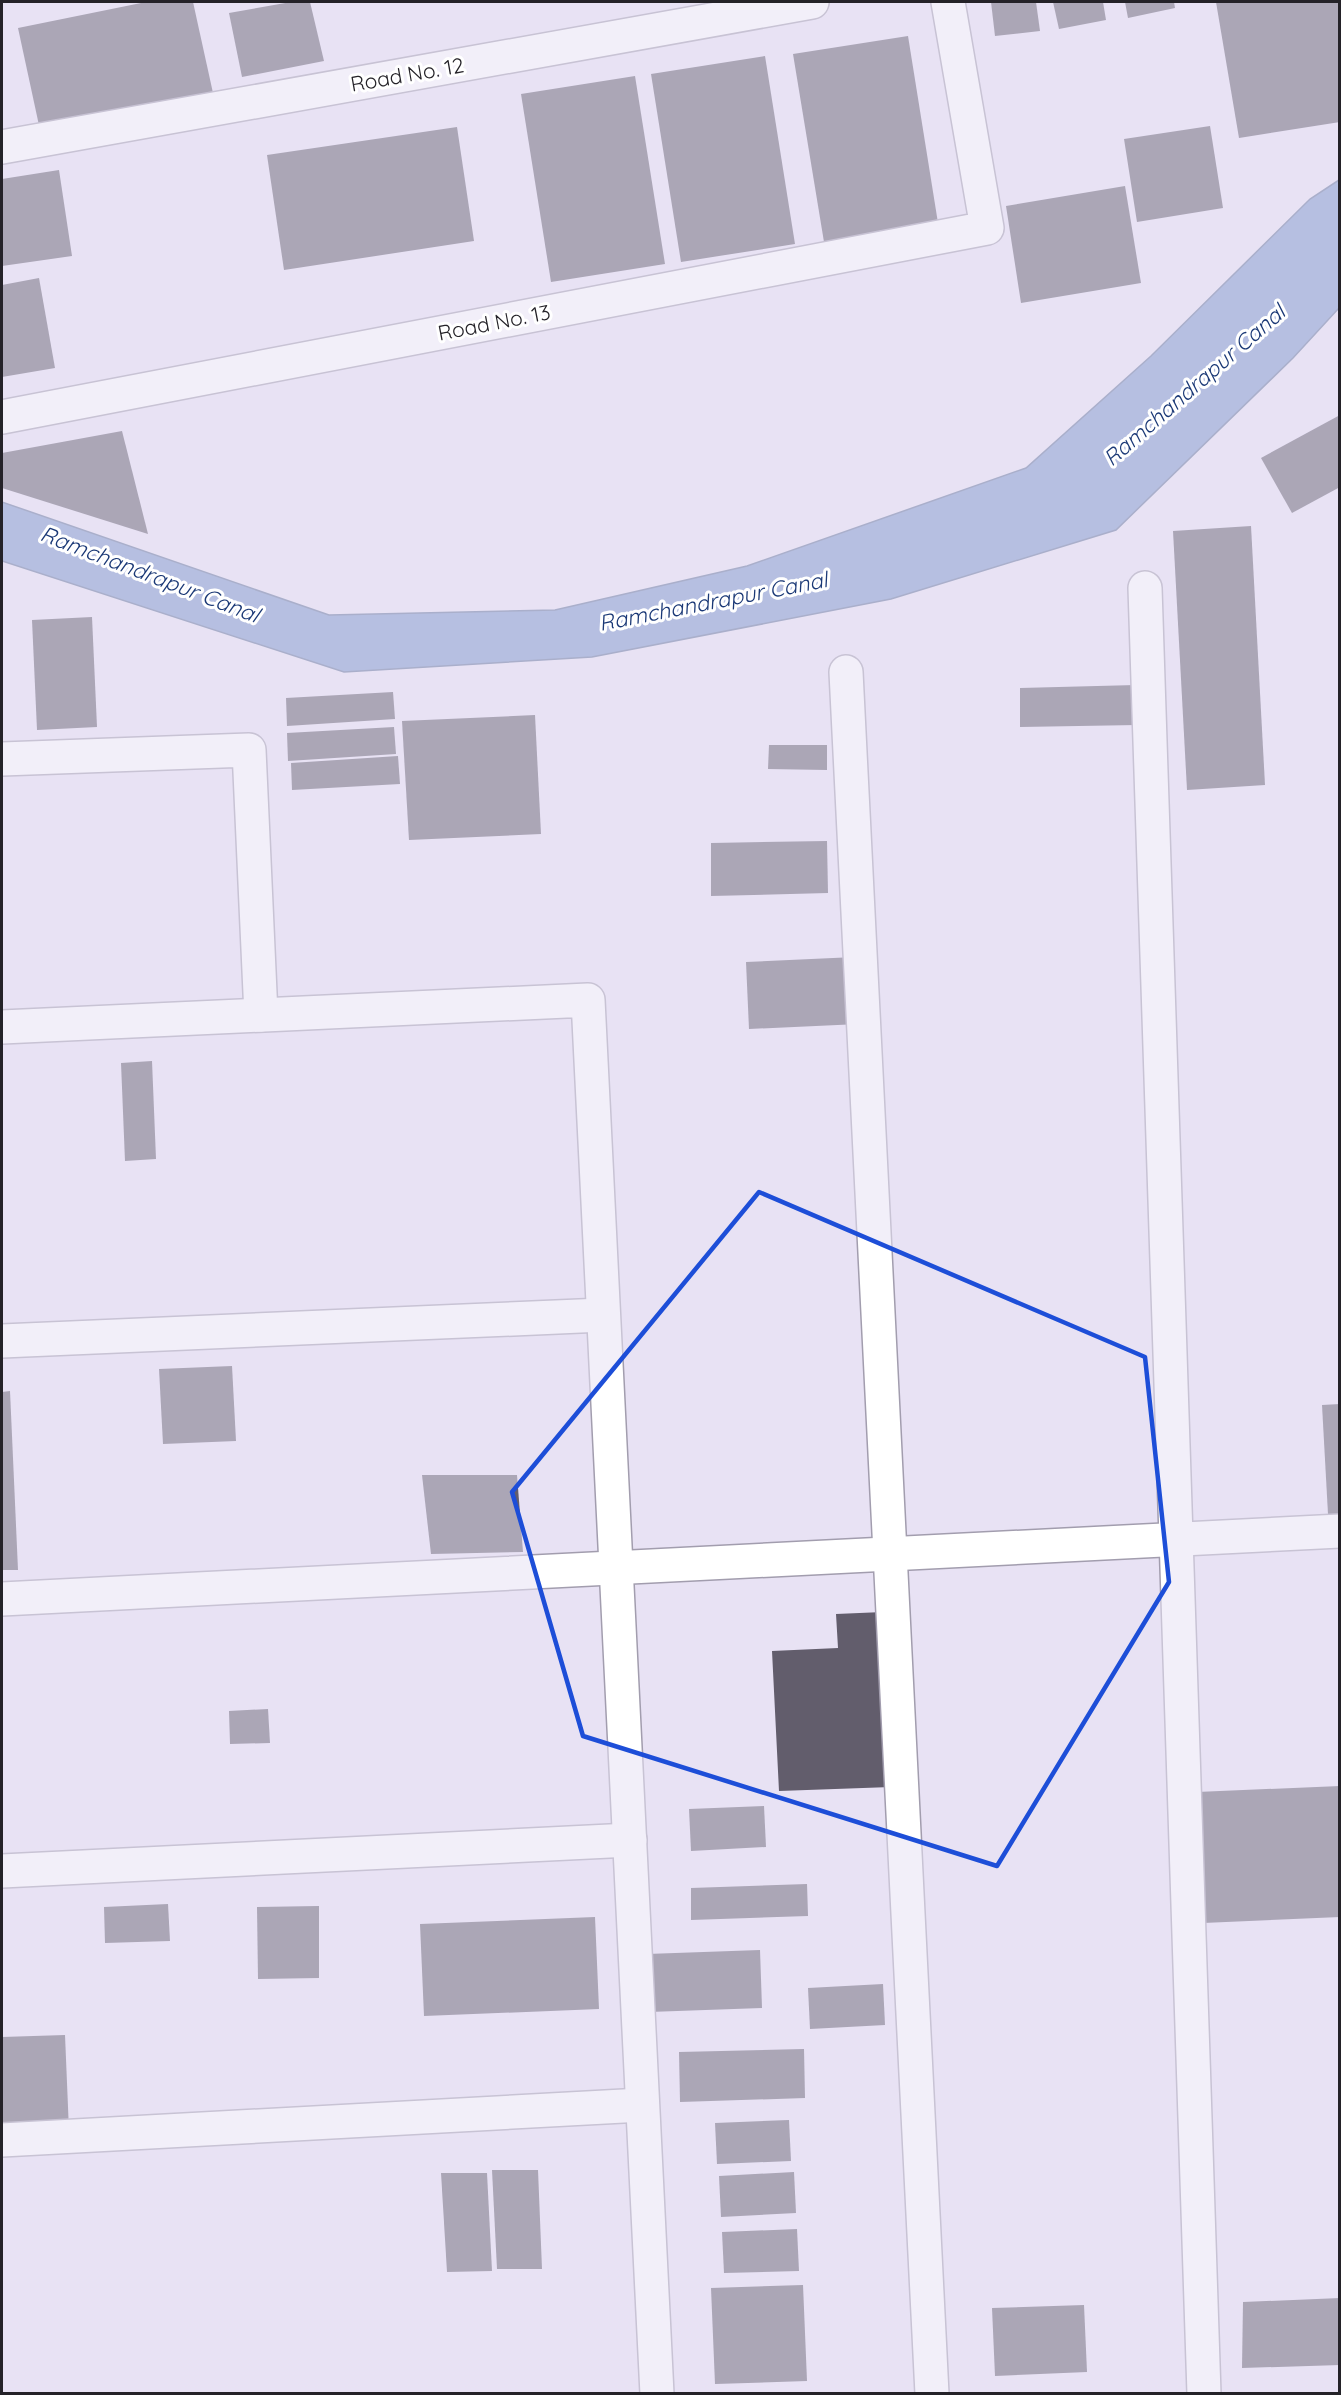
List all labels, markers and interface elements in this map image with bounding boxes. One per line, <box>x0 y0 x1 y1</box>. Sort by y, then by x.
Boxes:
street label: Road No. 12 <box>348 51 466 97</box>
water label: Ramchandrapur Canal <box>1097 296 1293 472</box>
street label: Road No. 13 <box>436 298 552 346</box>
water label: Ramchandrapur Canal <box>37 519 266 630</box>
water label: Ramchandrapur Canal <box>596 565 833 637</box>

